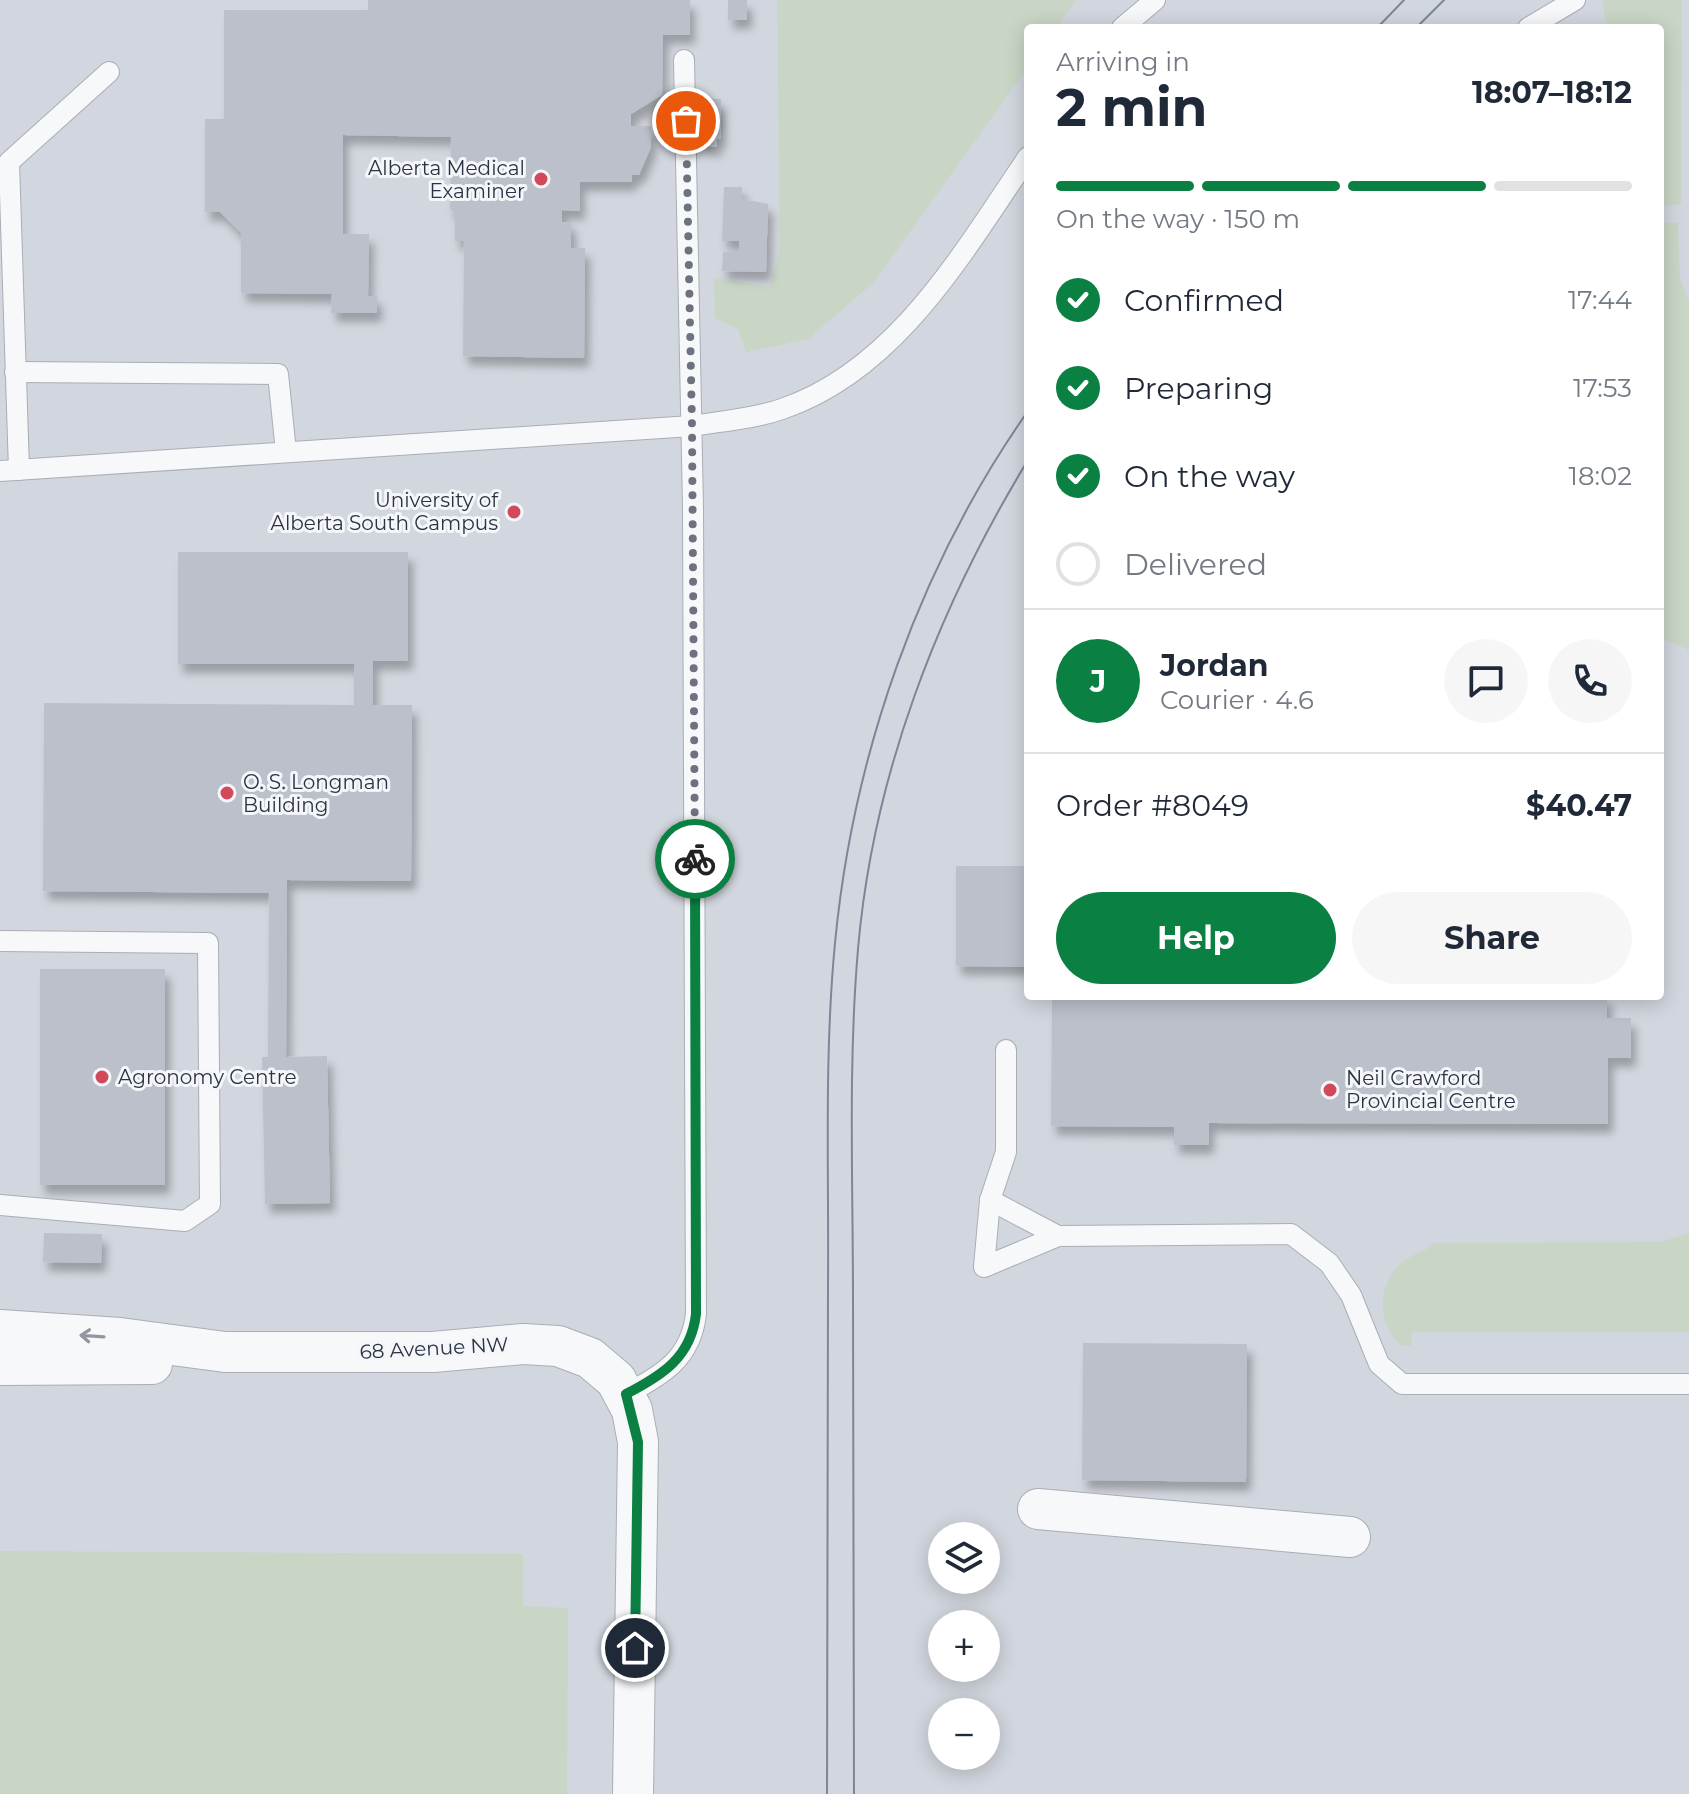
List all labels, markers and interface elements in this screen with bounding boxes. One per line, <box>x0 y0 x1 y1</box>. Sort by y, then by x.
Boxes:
text: Arriving in <box>1056 46 1190 78</box>
text: 18:07–18:12 <box>1472 74 1632 111</box>
text: 2 min <box>1056 76 1208 139</box>
pin <box>652 87 720 155</box>
icon: bag <box>664 99 708 143</box>
place label: Alberta Medical Examiner <box>368 156 525 203</box>
marker: Alberta Medical Examiner <box>532 170 550 188</box>
text: On the way · 150 m <box>1056 203 1300 235</box>
icon: check <box>1056 278 1100 322</box>
text: Confirmed <box>1124 282 1284 319</box>
text: 17:44 <box>1568 284 1632 316</box>
icon: check <box>1056 366 1100 410</box>
text: Preparing <box>1124 370 1273 407</box>
text: 17:53 <box>1573 372 1632 404</box>
icon: check <box>1056 454 1100 498</box>
text: On the way <box>1124 458 1295 495</box>
text: 18:02 <box>1569 460 1632 492</box>
place label: University of Alberta South Campus <box>271 488 499 535</box>
marker: University of Alberta South Campus <box>505 503 523 521</box>
text: Delivered <box>1124 546 1267 583</box>
button: chat <box>1444 639 1528 723</box>
button: phone <box>1548 639 1632 723</box>
text: Jordan <box>1160 647 1269 684</box>
text: J <box>1090 663 1106 700</box>
text: Courier · 4.6 <box>1160 684 1314 716</box>
place label: O. S. Longman Building <box>243 770 389 817</box>
marker: O. S. Longman Building <box>218 784 236 802</box>
text: Order #8049 <box>1056 787 1249 824</box>
text: $40.47 <box>1526 787 1632 824</box>
courier <box>655 819 735 899</box>
icon: bike <box>673 837 717 881</box>
button: Help <box>1056 892 1336 984</box>
button: Share <box>1352 892 1632 984</box>
place label: Agronomy Centre <box>118 1065 297 1089</box>
place label: Neil Crawford Provincial Centre <box>1346 1066 1516 1113</box>
marker: Agronomy Centre <box>93 1068 111 1086</box>
marker: Neil Crawford Provincial Centre <box>1321 1081 1339 1099</box>
one-way arrow <box>79 1329 106 1344</box>
street label: 68 Avenue NW <box>359 1332 509 1364</box>
map controls <box>928 1522 1000 1770</box>
button: layers <box>928 1522 1000 1594</box>
button: + <box>928 1610 1000 1682</box>
pin <box>601 1614 669 1682</box>
icon: home <box>613 1626 657 1670</box>
button: − <box>928 1698 1000 1770</box>

